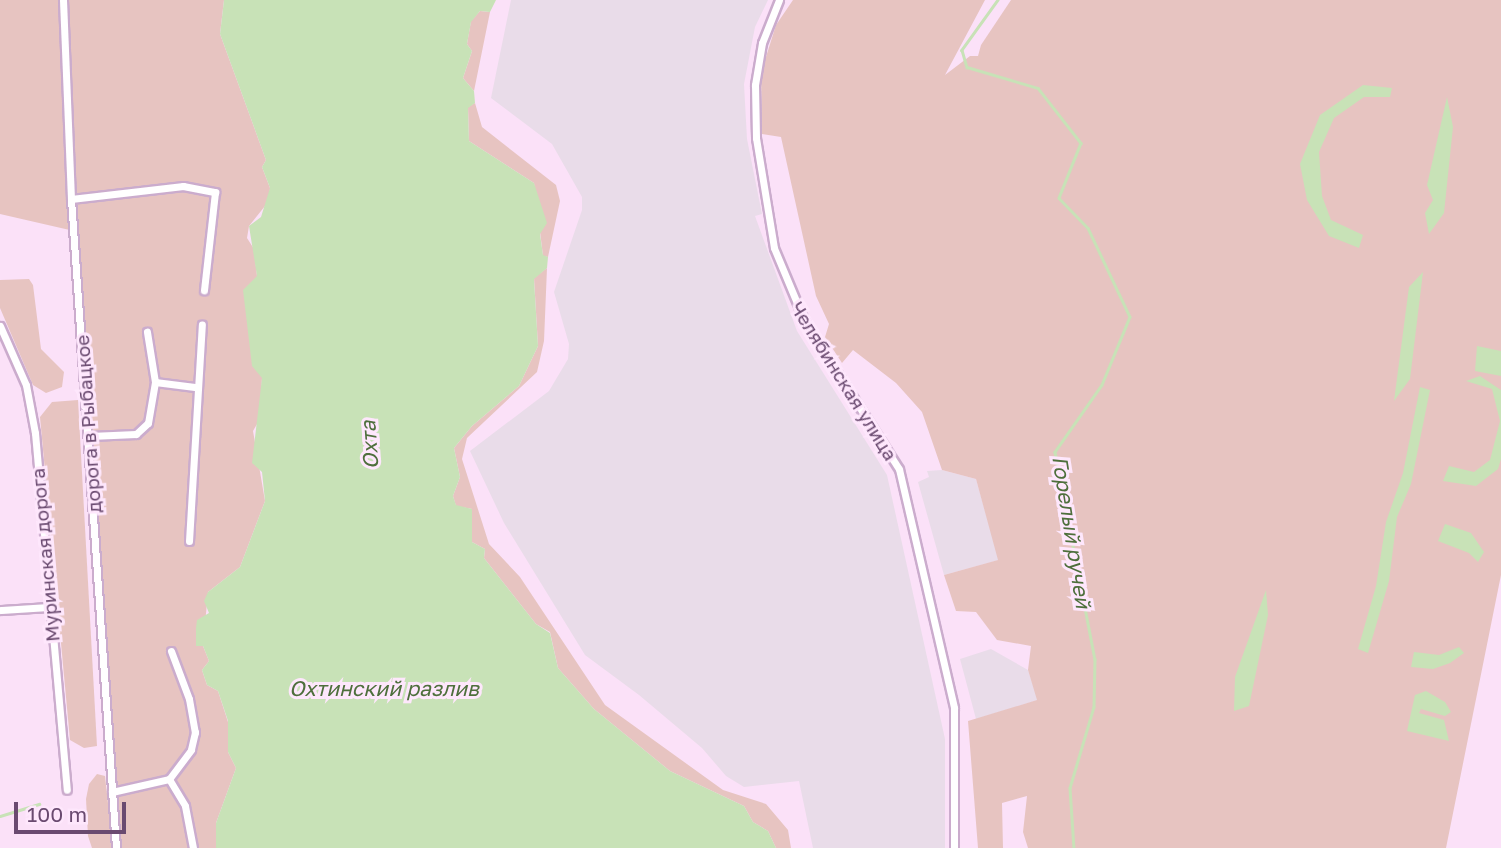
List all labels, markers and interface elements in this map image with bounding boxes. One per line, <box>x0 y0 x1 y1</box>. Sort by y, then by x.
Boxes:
street label: Челябинская улица <box>786 297 902 465</box>
street label: дорога в Рыбацкое <box>70 334 106 514</box>
water label: Охта <box>355 420 383 470</box>
water label: Горелый ручей <box>1048 454 1096 610</box>
street label: Муринская дорога <box>26 467 64 643</box>
water label: Охтинский разлив <box>289 675 479 701</box>
scale bar <box>18 788 130 832</box>
text: 100 m <box>27 801 87 827</box>

